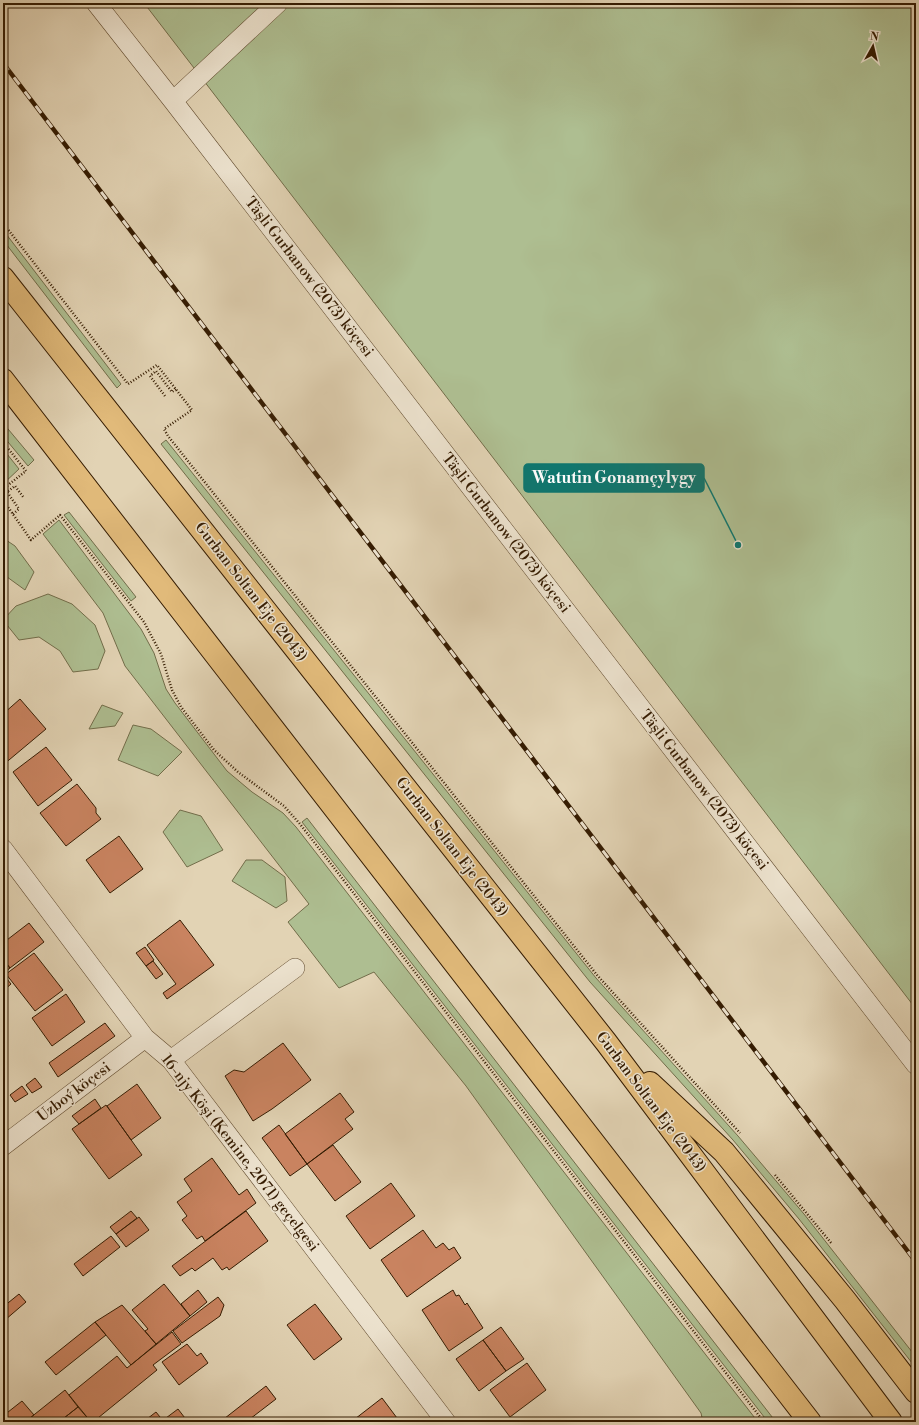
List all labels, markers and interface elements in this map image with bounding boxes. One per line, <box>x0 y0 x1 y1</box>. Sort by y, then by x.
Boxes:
north arrow <box>853 26 893 66</box>
text: N <box>869 30 880 45</box>
street label: Täşli Gurbanow (2073) köçesi <box>241 193 377 361</box>
street label: Täşli Gurbanow (2073) köçesi <box>438 449 574 617</box>
callout: Watutin Gonamçylygy <box>524 464 704 492</box>
text: Watutin Gonamçylygy <box>531 468 697 488</box>
street label: Gurban Soltan Eje (2043) <box>191 518 311 666</box>
street label: Täşli Gurbanow (2073) köçesi <box>636 706 772 874</box>
street label: Gurban Soltan Eje (2043) <box>392 773 512 921</box>
street label: Gurban Soltan Eje (2043) <box>592 1028 710 1176</box>
street label: 16-njy Köşi (Kemine, 2071) geçelgesi <box>157 1050 323 1256</box>
street label: Uzboý köçesi <box>33 1058 115 1126</box>

